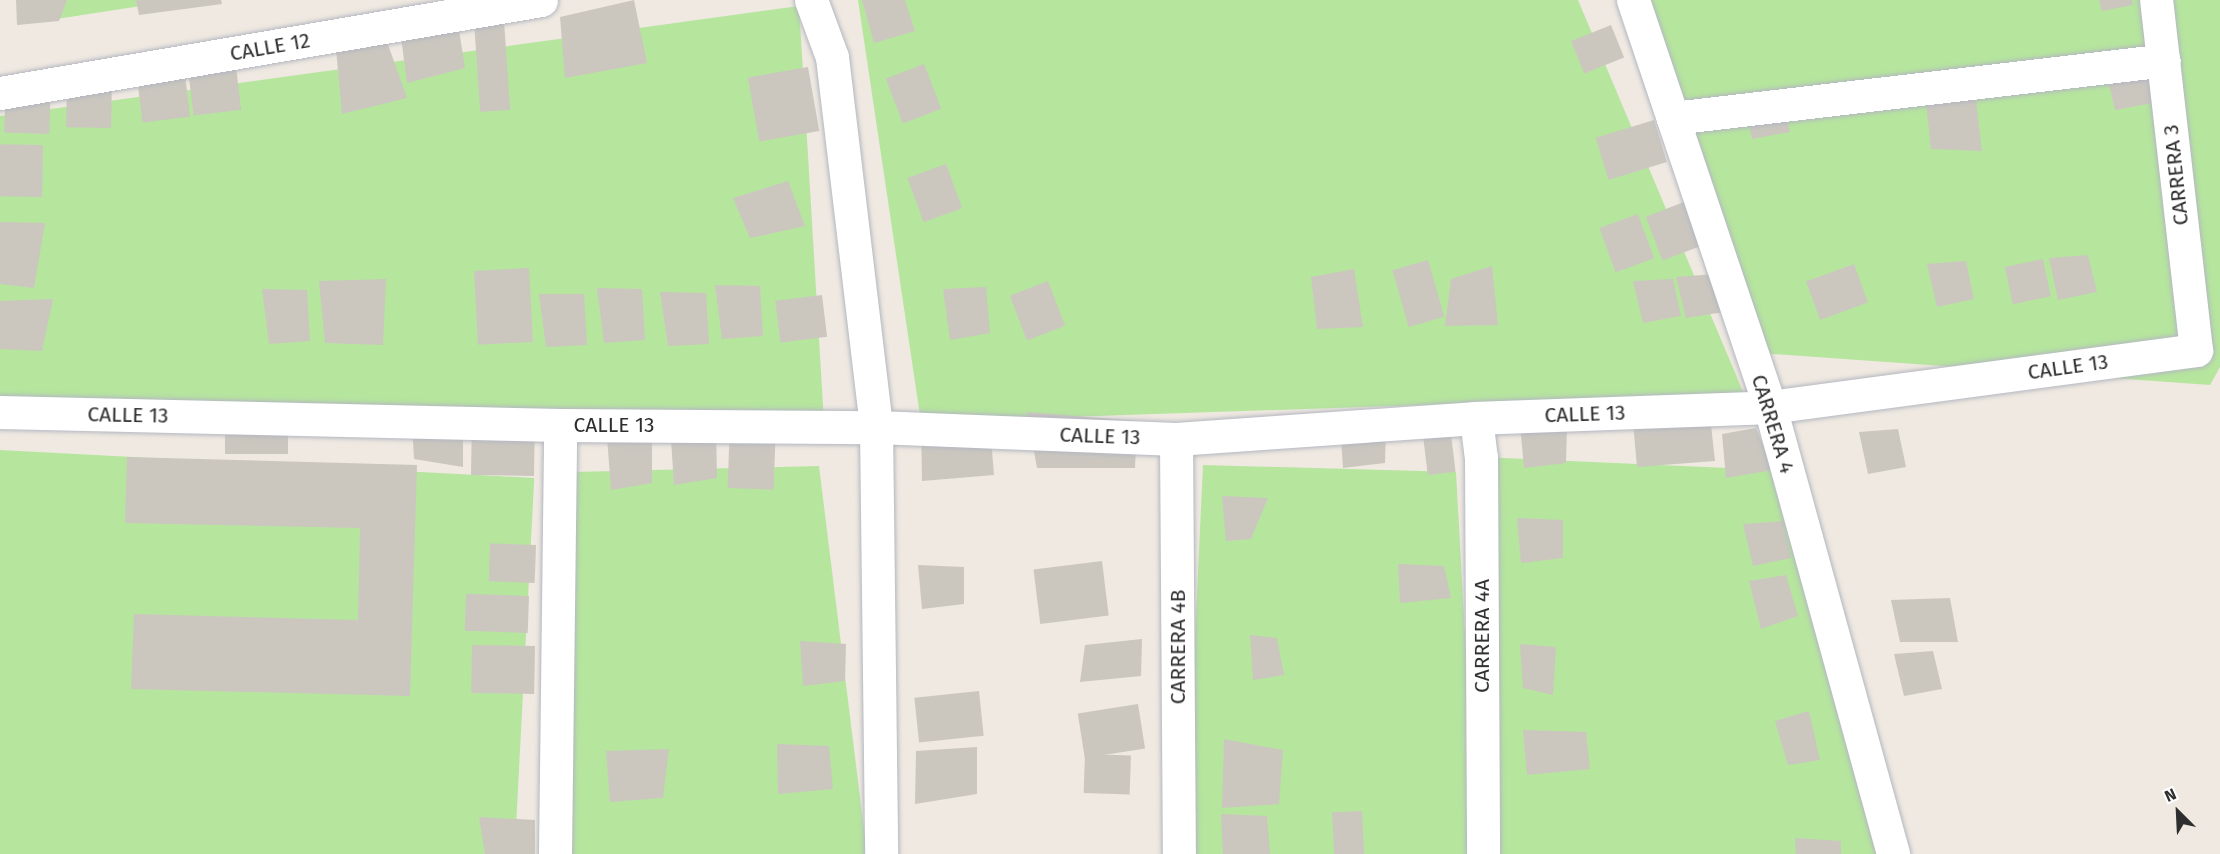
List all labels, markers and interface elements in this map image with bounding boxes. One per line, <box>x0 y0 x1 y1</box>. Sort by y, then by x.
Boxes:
street label: CALLE 12 <box>228 28 312 66</box>
street label: CARRERA 3 <box>2158 123 2194 227</box>
street label: CALLE 13 <box>2026 349 2110 385</box>
street label: CARRERA 4 <box>1746 372 1800 476</box>
street label: CALLE 13 <box>1544 400 1626 428</box>
street label: CALLE 13 <box>87 402 169 428</box>
street label: CALLE 13 <box>573 412 655 438</box>
street label: CALLE 13 <box>1059 422 1141 450</box>
street label: CARRERA 4A <box>1469 579 1495 693</box>
street label: CARRERA 4B <box>1165 590 1191 704</box>
north arrow <box>2148 782 2208 842</box>
text: N <box>2162 784 2179 806</box>

